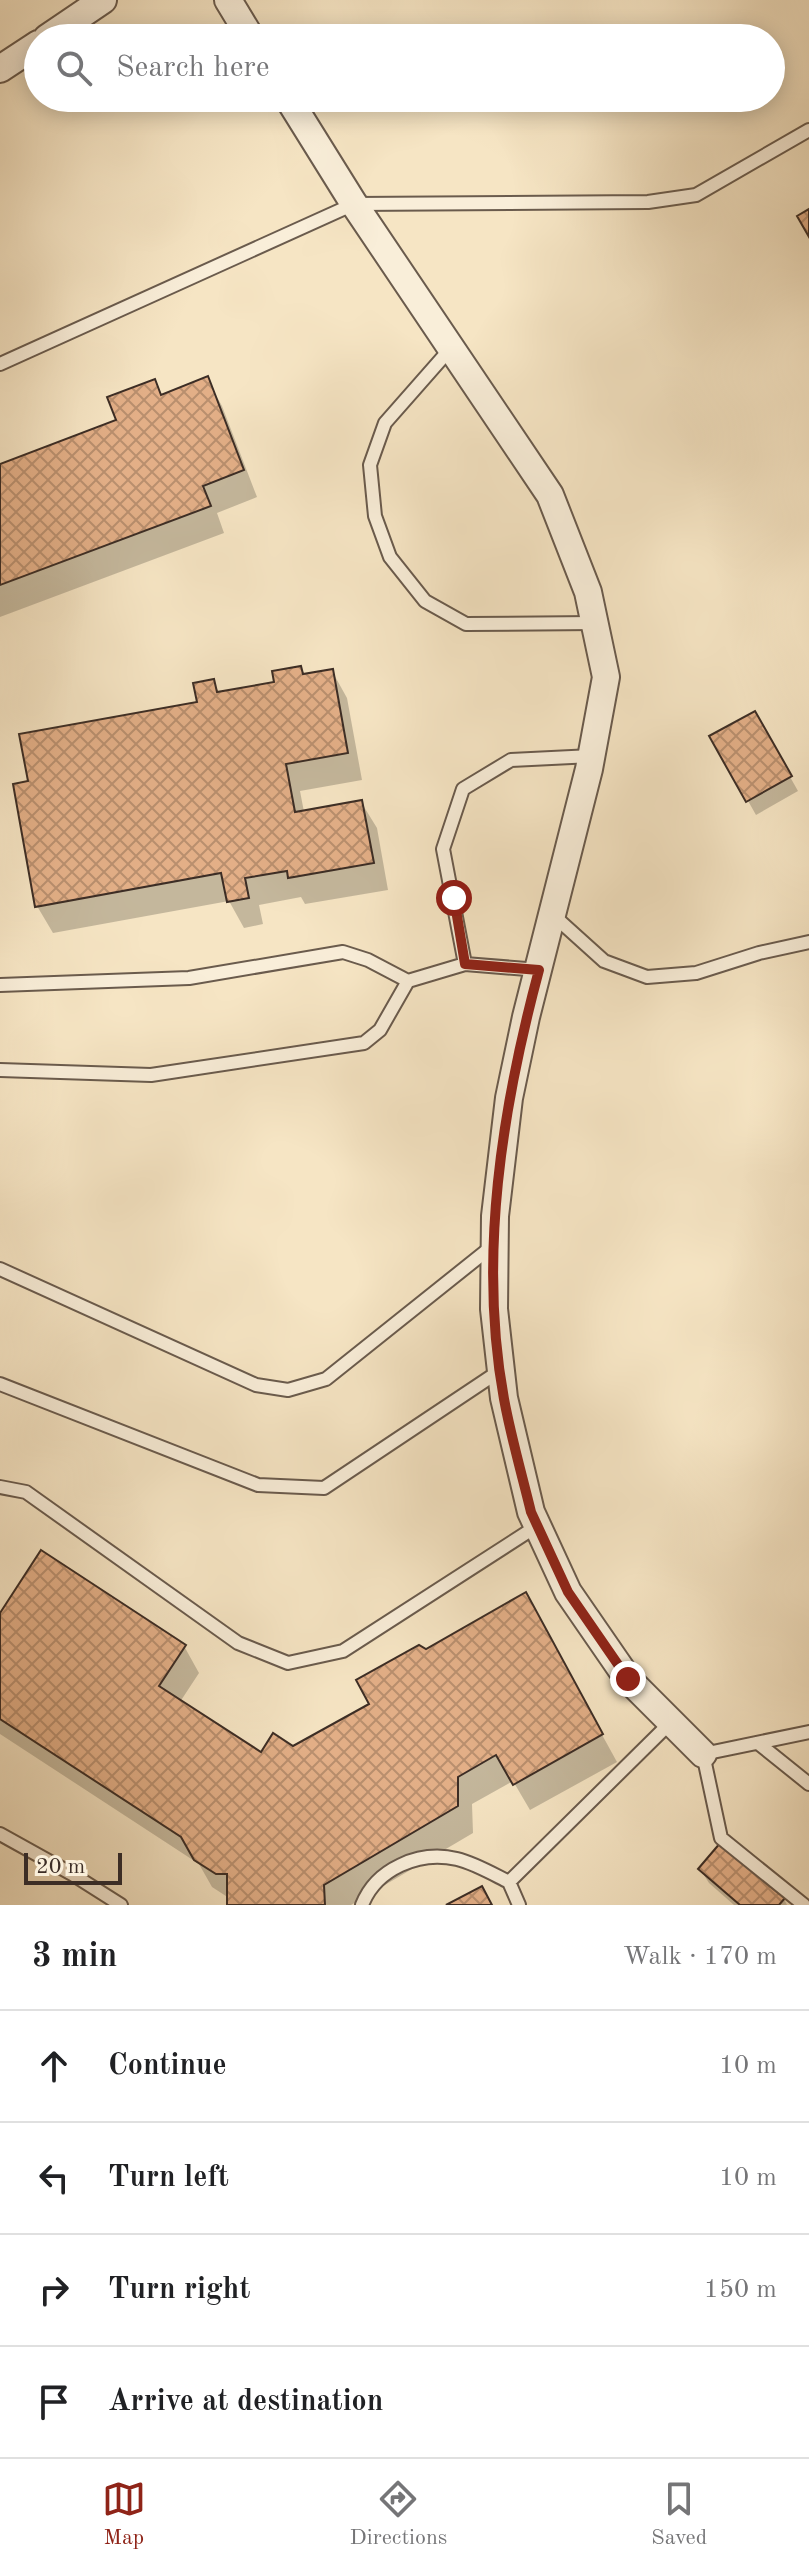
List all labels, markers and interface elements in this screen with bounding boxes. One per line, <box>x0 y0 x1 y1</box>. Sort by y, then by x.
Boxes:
search box <box>24 24 785 112</box>
icon: search <box>52 46 96 90</box>
text: Search here <box>116 53 270 83</box>
route start <box>436 880 472 916</box>
route end <box>610 1661 646 1697</box>
scale bar <box>24 1849 122 1885</box>
text: 20 m <box>36 1856 85 1878</box>
text: 3 min <box>32 1940 117 1974</box>
text: Walk · 170 m <box>623 1944 777 1970</box>
icon: ahead <box>32 2044 76 2088</box>
text: Continue <box>108 2051 227 2081</box>
text: 10 m <box>719 2053 777 2079</box>
icon: left <box>32 2156 76 2200</box>
text: Turn left <box>108 2163 229 2193</box>
text: 10 m <box>719 2165 777 2191</box>
icon: right <box>32 2268 76 2312</box>
text: Turn right <box>108 2275 250 2305</box>
text: 150 m <box>704 2277 777 2303</box>
icon: arrive <box>32 2380 76 2424</box>
text: Arrive at destination <box>108 2387 383 2417</box>
tab: Map <box>102 2477 146 2552</box>
tab: Directions <box>350 2477 447 2552</box>
tab: Saved <box>651 2477 707 2552</box>

